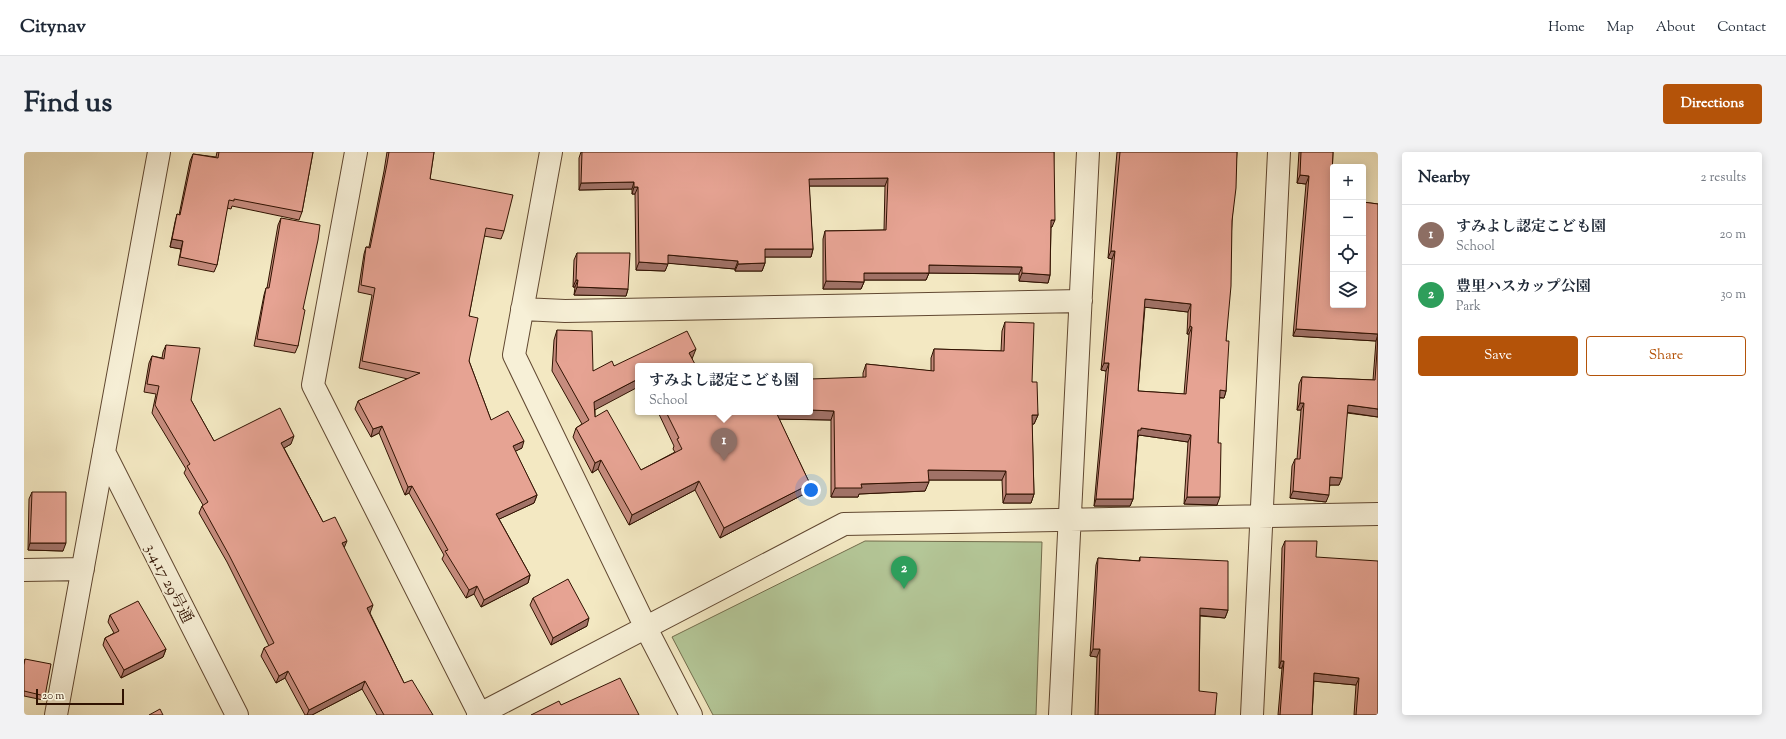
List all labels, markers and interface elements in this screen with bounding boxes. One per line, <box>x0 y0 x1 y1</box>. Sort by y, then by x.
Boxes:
text: Citynav <box>20 14 86 41</box>
text: Home <box>1548 18 1585 38</box>
text: Map <box>1607 18 1634 38</box>
text: About <box>1656 18 1695 38</box>
text: Contact <box>1717 18 1766 38</box>
text: Find us <box>24 84 112 124</box>
button: Directions <box>1663 84 1762 124</box>
map controls <box>1330 164 1366 308</box>
button: + <box>1330 164 1366 200</box>
text: Nearby <box>1418 166 1470 190</box>
text: 2 results <box>1701 169 1746 187</box>
button: − <box>1330 200 1366 236</box>
text: すみよし認定こども園 <box>1456 217 1606 238</box>
text: 1 <box>1429 226 1433 244</box>
text: 20 m <box>1720 226 1746 244</box>
button: locate <box>1330 236 1366 272</box>
text: School <box>1456 238 1495 256</box>
button: layers <box>1330 272 1366 308</box>
text: 豊里ハスカップ公園 <box>1456 277 1591 298</box>
text: 2 <box>1428 286 1434 304</box>
text: 30 m <box>1720 286 1746 304</box>
text: Park <box>1456 298 1481 316</box>
button: Save <box>1418 336 1578 376</box>
button: Share <box>1586 336 1746 376</box>
popup <box>635 363 813 415</box>
text: すみよし認定こども園 <box>649 371 799 392</box>
text: School <box>649 392 688 410</box>
pin: 1 <box>711 428 737 461</box>
your location <box>801 480 821 500</box>
street label: 3.4.17 29号通 <box>138 540 198 628</box>
pin: 2 <box>891 556 917 589</box>
scale bar <box>36 687 124 706</box>
text: 20 m <box>42 688 64 704</box>

